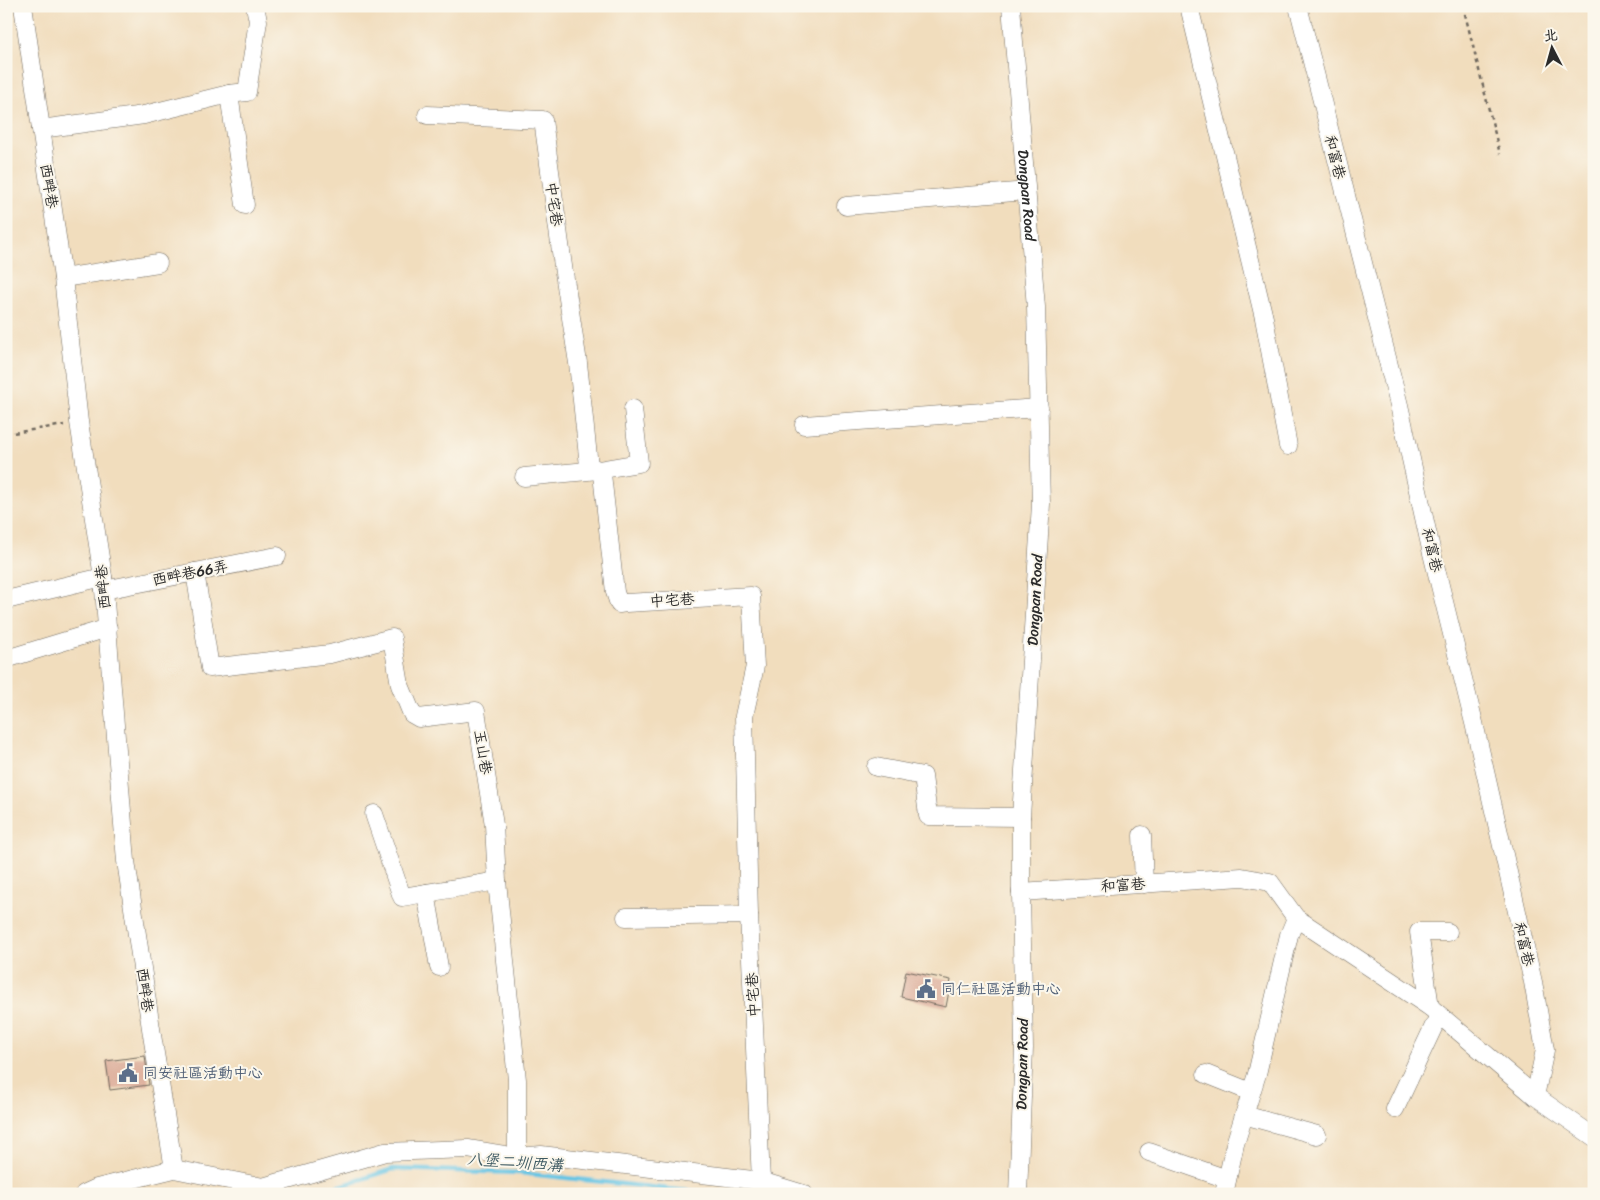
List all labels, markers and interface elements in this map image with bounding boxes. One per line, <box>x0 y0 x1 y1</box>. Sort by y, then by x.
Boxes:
north arrow <box>1528 22 1578 72</box>
text: 北 <box>1542 22 1559 49</box>
street label: 和富巷 <box>1317 132 1353 182</box>
street label: Dongpan Road <box>1010 149 1044 243</box>
street label: 西畔巷 <box>33 162 65 210</box>
street label: 中宅巷 <box>538 180 570 228</box>
street label: 和富巷 <box>1414 525 1450 575</box>
street label: Dongpan Road <box>1020 552 1050 646</box>
street label: 西畔巷66弄 <box>150 553 230 593</box>
street label: 西畔巷 <box>88 563 118 611</box>
street label: 中宅巷 <box>649 586 695 614</box>
street label: 玉山巷 <box>467 728 499 776</box>
street label: 和富巷 <box>1100 870 1146 900</box>
street label: 和富巷 <box>1506 919 1542 969</box>
street label: 西畔巷 <box>129 966 161 1014</box>
street label: 中宅巷 <box>739 972 767 1018</box>
place label: 同仁社區活動中心 <box>941 976 1061 1002</box>
public building icon: 同仁社區活動中心 <box>915 978 937 1000</box>
street label: Dongpan Road <box>1008 1017 1036 1110</box>
place label: 同安社區活動中心 <box>143 1060 263 1086</box>
public building icon: 同安社區活動中心 <box>117 1062 139 1084</box>
water label: 八堡二圳西溝 <box>466 1144 566 1180</box>

